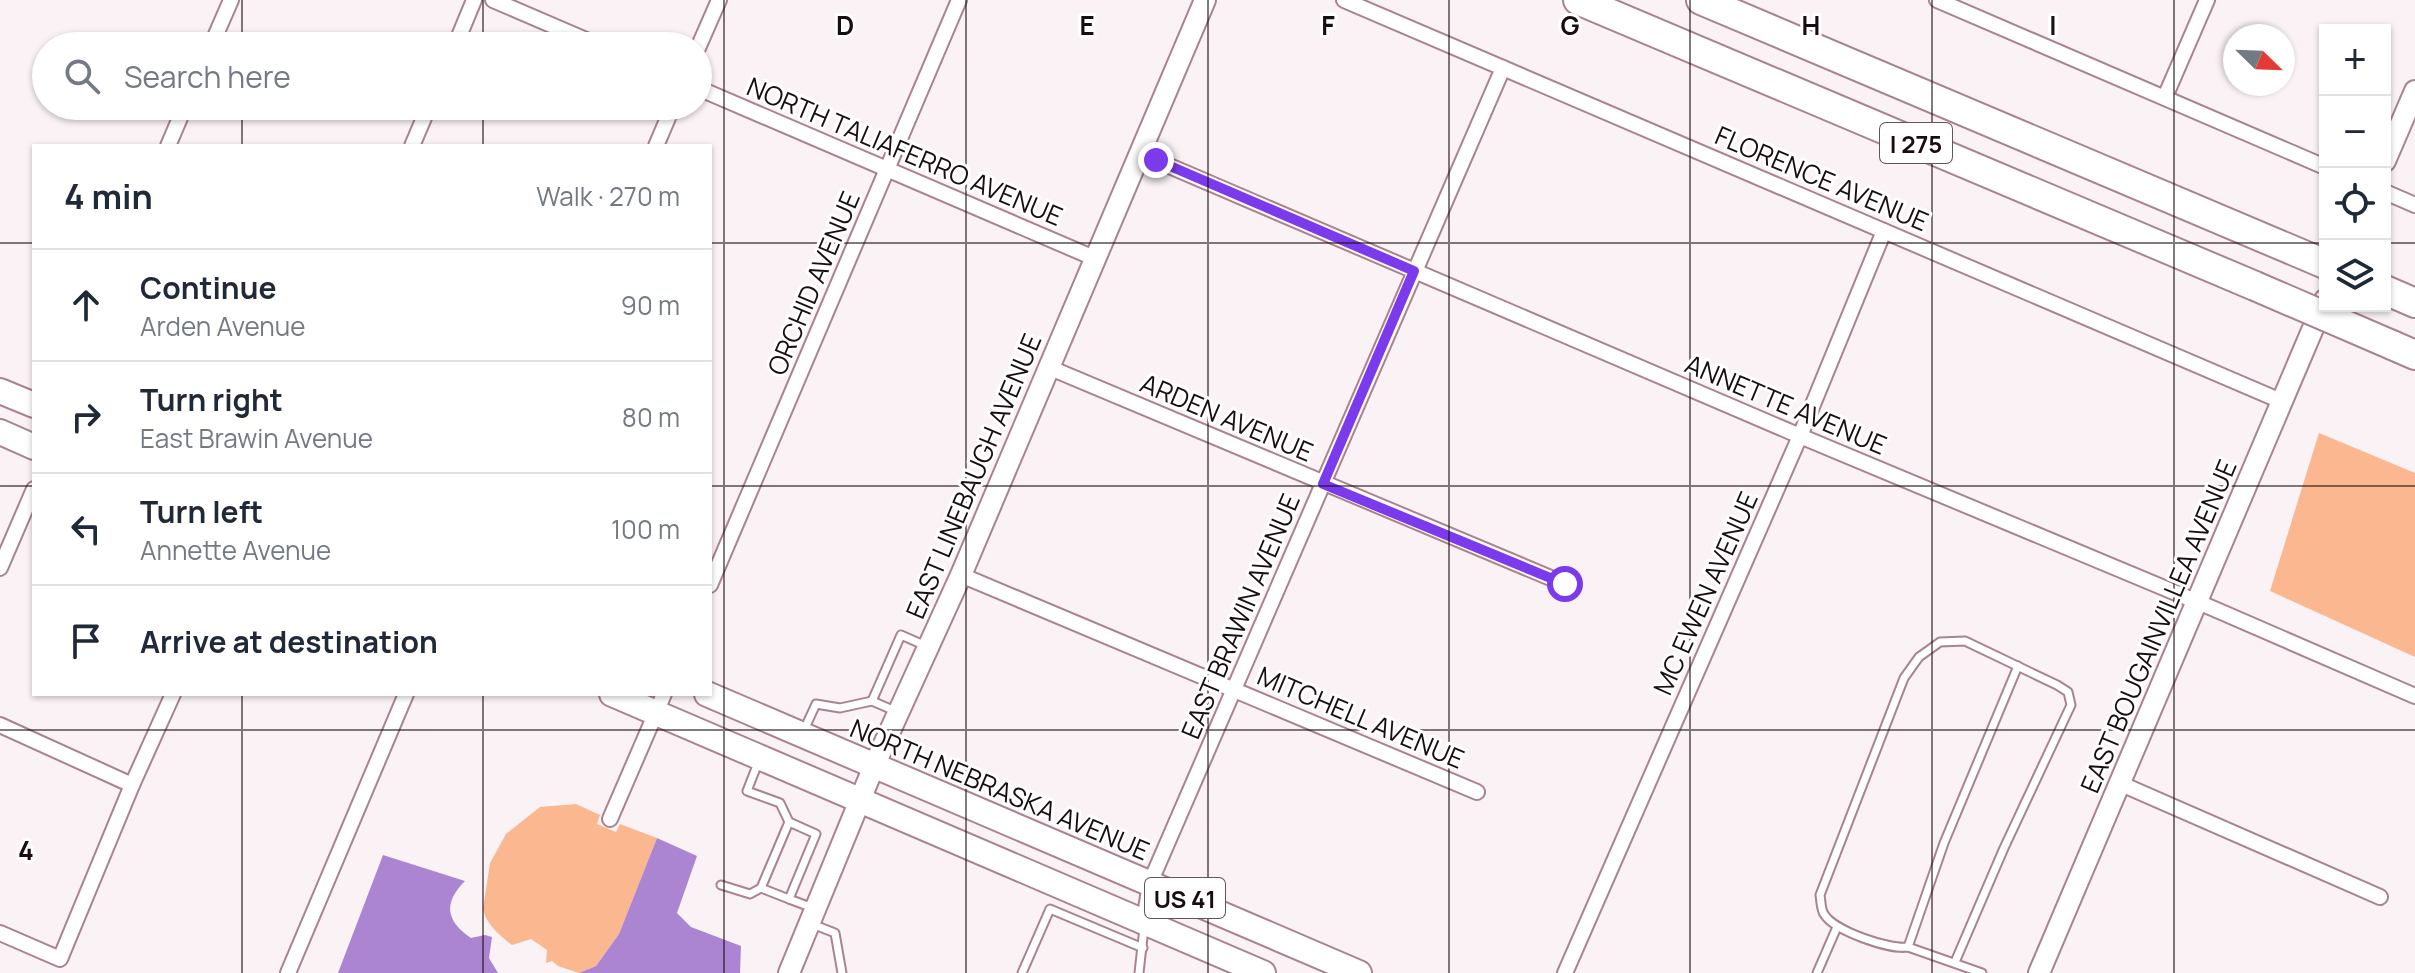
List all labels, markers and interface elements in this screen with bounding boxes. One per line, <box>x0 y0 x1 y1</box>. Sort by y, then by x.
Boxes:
text: D <box>836 7 854 43</box>
text: E <box>1079 7 1095 43</box>
text: F <box>1321 7 1335 43</box>
text: G <box>1560 7 1580 43</box>
text: H <box>1802 7 1820 43</box>
text: I <box>2049 7 2057 43</box>
north arrow <box>2223 24 2295 96</box>
map controls <box>2319 24 2391 312</box>
button: + <box>2319 24 2391 96</box>
search box <box>32 32 712 120</box>
icon: search <box>60 54 104 98</box>
text: Search here <box>124 56 291 97</box>
street label: NORTH TALIAFERRO AVENUE <box>742 68 1068 234</box>
button: − <box>2319 96 2391 168</box>
street label: FLORENCE AVENUE <box>1710 117 1934 239</box>
road number: I 275 <box>1880 123 1952 163</box>
route end <box>1138 142 1174 178</box>
button: locate <box>2319 168 2391 240</box>
text: 4 min <box>64 173 153 219</box>
text: Walk · 270 m <box>536 178 680 214</box>
street label: ORCHID AVENUE <box>758 186 868 380</box>
button: layers <box>2319 240 2391 312</box>
text: Continue <box>140 267 276 308</box>
icon: ahead <box>64 283 108 327</box>
text: 90 m <box>621 287 680 323</box>
text: Arden Avenue <box>140 308 305 344</box>
street label: EAST LINEBAUGH AVENUE <box>897 328 1049 624</box>
street label: ANNETTE AVENUE <box>1680 345 1892 463</box>
street label: ARDEN AVENUE <box>1135 364 1319 470</box>
text: Turn right <box>140 379 283 420</box>
icon: right <box>64 395 108 439</box>
text: 80 m <box>622 399 680 435</box>
text: East Brawin Avenue <box>140 420 373 456</box>
street label: EAST BOUGAINVILLEA AVENUE <box>2071 454 2245 798</box>
street label: MC EWEN AVENUE <box>1644 486 1766 700</box>
street label: EAST BRAWIN AVENUE <box>1172 488 1308 744</box>
text: Turn left <box>140 491 263 532</box>
icon: left <box>64 507 108 551</box>
text: 100 m <box>611 511 680 547</box>
text: Annette Avenue <box>140 532 331 568</box>
route start <box>1547 566 1583 602</box>
icon: arrive <box>64 619 108 663</box>
text: Arrive at destination <box>140 621 438 662</box>
street label: MITCHELL AVENUE <box>1252 657 1470 777</box>
street label: NORTH NEBRASKA AVENUE <box>845 710 1155 868</box>
text: 4 <box>18 832 34 868</box>
road number: US 41 <box>1145 878 1225 918</box>

